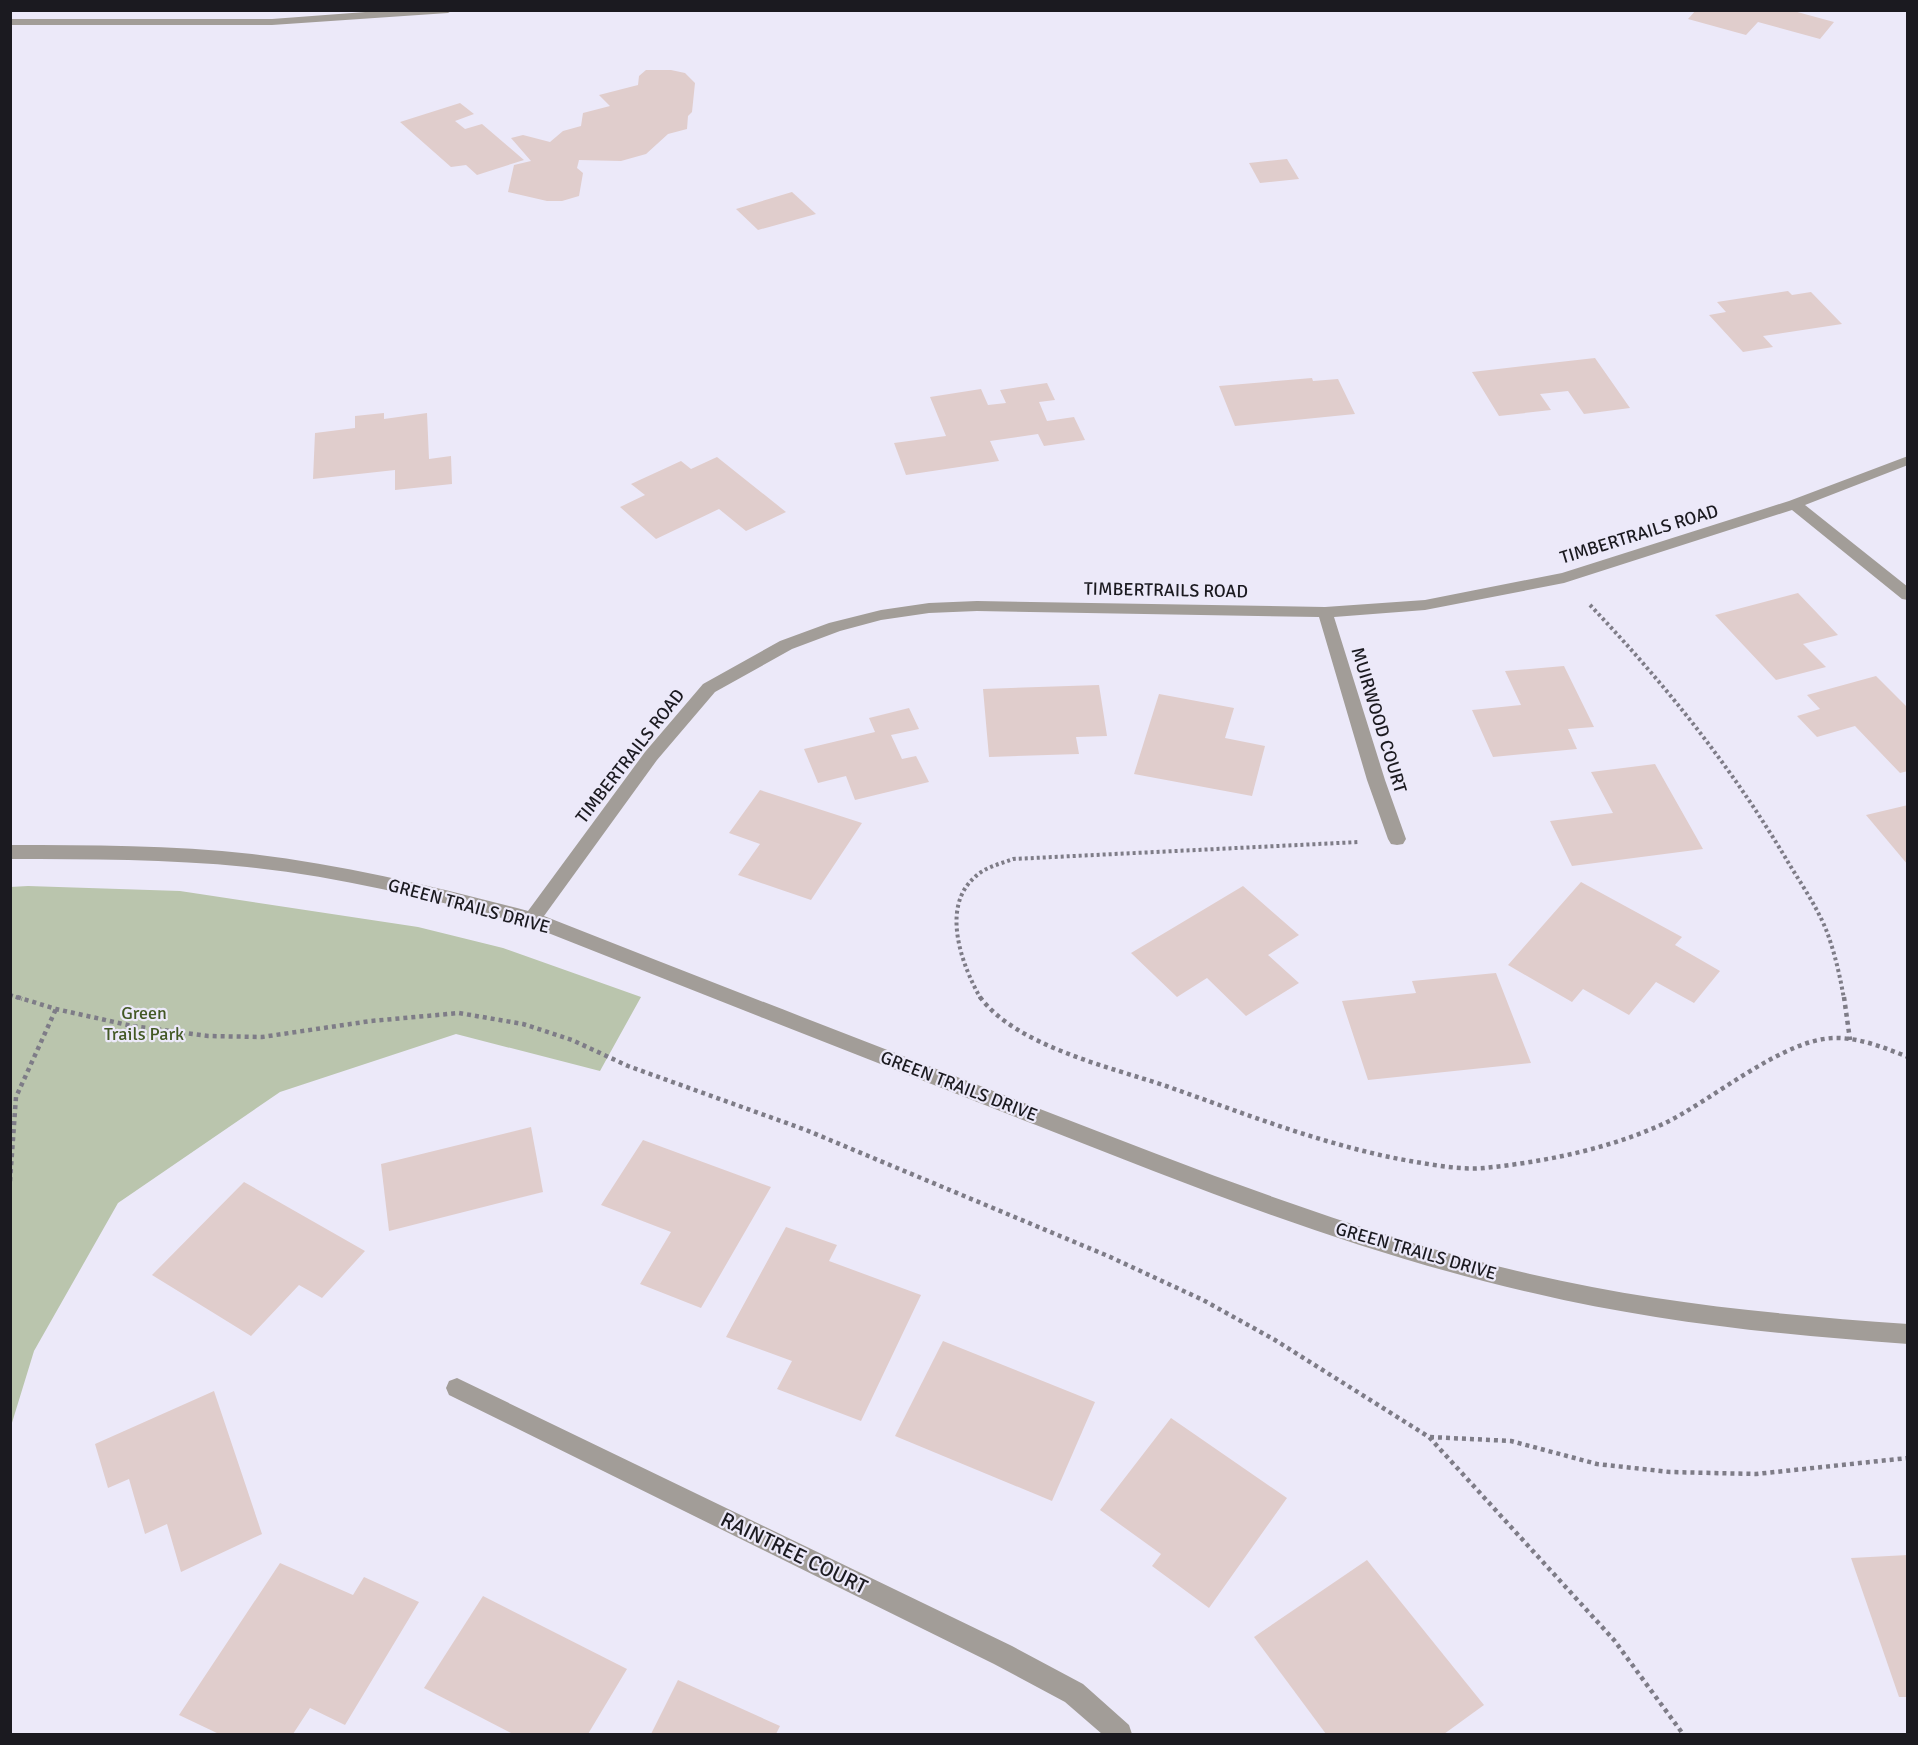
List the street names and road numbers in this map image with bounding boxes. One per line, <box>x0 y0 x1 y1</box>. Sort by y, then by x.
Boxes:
street label: TIMBERTRAILS ROAD <box>1557 499 1721 569</box>
street label: TIMBERTRAILS ROAD <box>1084 578 1248 602</box>
street label: MUIRWOOD COURT <box>1346 645 1412 796</box>
street label: TIMBERTRAILS ROAD <box>571 684 689 828</box>
street label: GREEN TRAILS DRIVE <box>386 874 552 938</box>
street label: GREEN TRAILS DRIVE <box>877 1046 1041 1126</box>
street label: GREEN TRAILS DRIVE <box>1333 1217 1499 1285</box>
street label: RAINTREE COURT <box>716 1506 872 1600</box>

